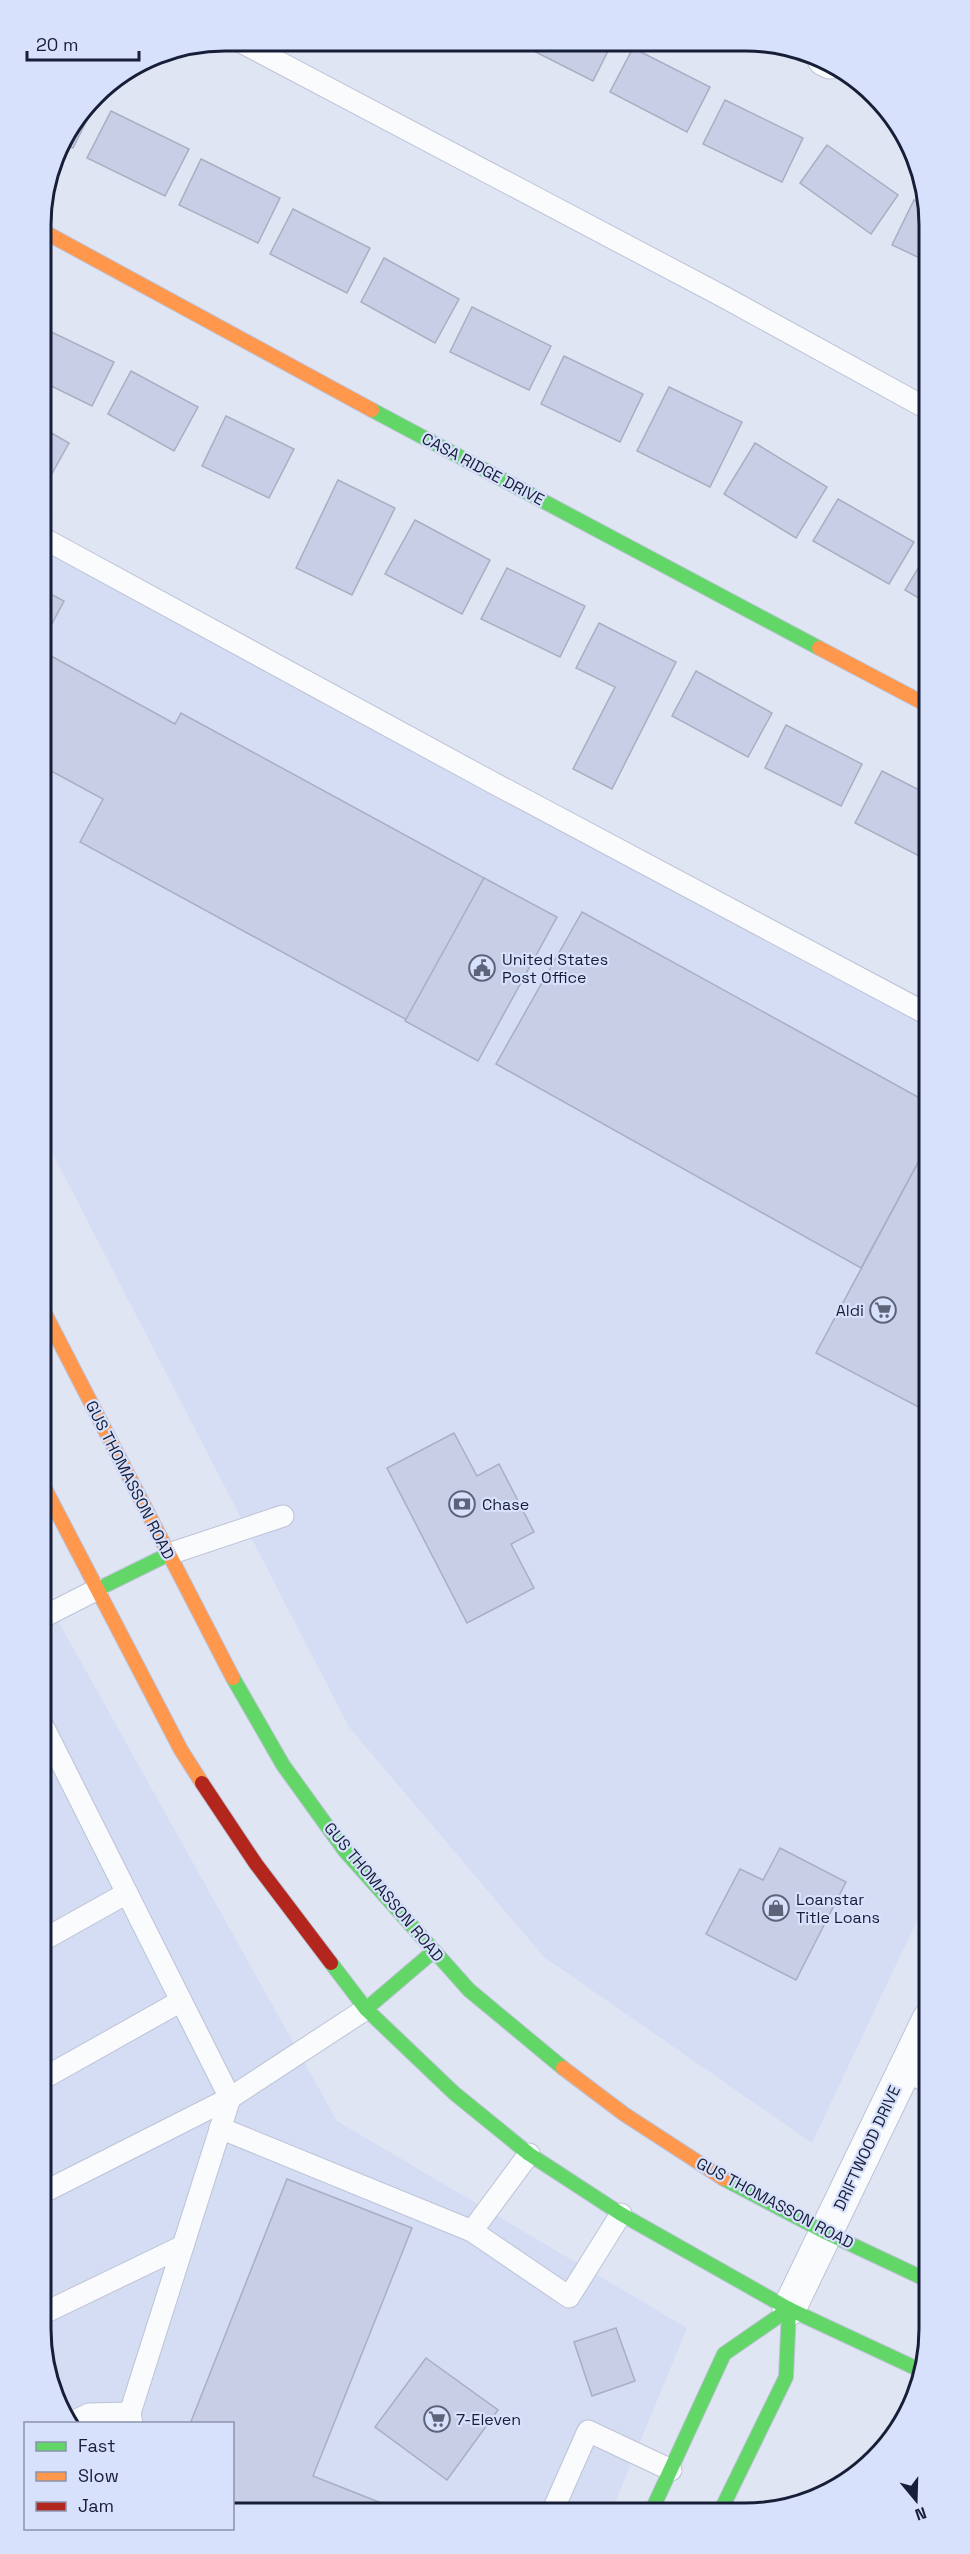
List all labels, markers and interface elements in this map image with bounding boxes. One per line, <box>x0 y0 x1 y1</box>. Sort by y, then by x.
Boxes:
scale bar <box>27 24 140 62</box>
text: 20 m <box>36 33 79 56</box>
street label: CASA RIDGE DRIVE <box>418 428 548 510</box>
place label: United States Post Office <box>502 949 608 988</box>
public building icon: United States Post Office <box>467 953 497 983</box>
supermarket icon: Aldi <box>868 1295 898 1325</box>
place label: Aldi <box>836 1300 864 1321</box>
street label: GUS THOMASSON ROAD <box>81 1397 179 1563</box>
bank icon: Chase <box>447 1489 477 1519</box>
place label: Chase <box>482 1494 529 1515</box>
street label: GUS THOMASSON ROAD <box>320 1818 448 1966</box>
place label: Loanstar Title Loans <box>796 1889 880 1928</box>
shop icon: Loanstar Title Loans <box>761 1893 791 1923</box>
street label: DRIFTWOOD DRIVE <box>829 2082 905 2214</box>
street label: GUS THOMASSON ROAD <box>693 2153 857 2253</box>
supermarket icon: 7-Eleven <box>422 2404 452 2434</box>
place label: 7-Eleven <box>456 2409 521 2430</box>
legend <box>24 2422 234 2530</box>
text: Fast <box>78 2434 115 2457</box>
text: Slow <box>78 2464 119 2487</box>
north arrow <box>886 2470 946 2530</box>
text: Jam <box>78 2494 114 2517</box>
text: N <box>912 2502 929 2525</box>

